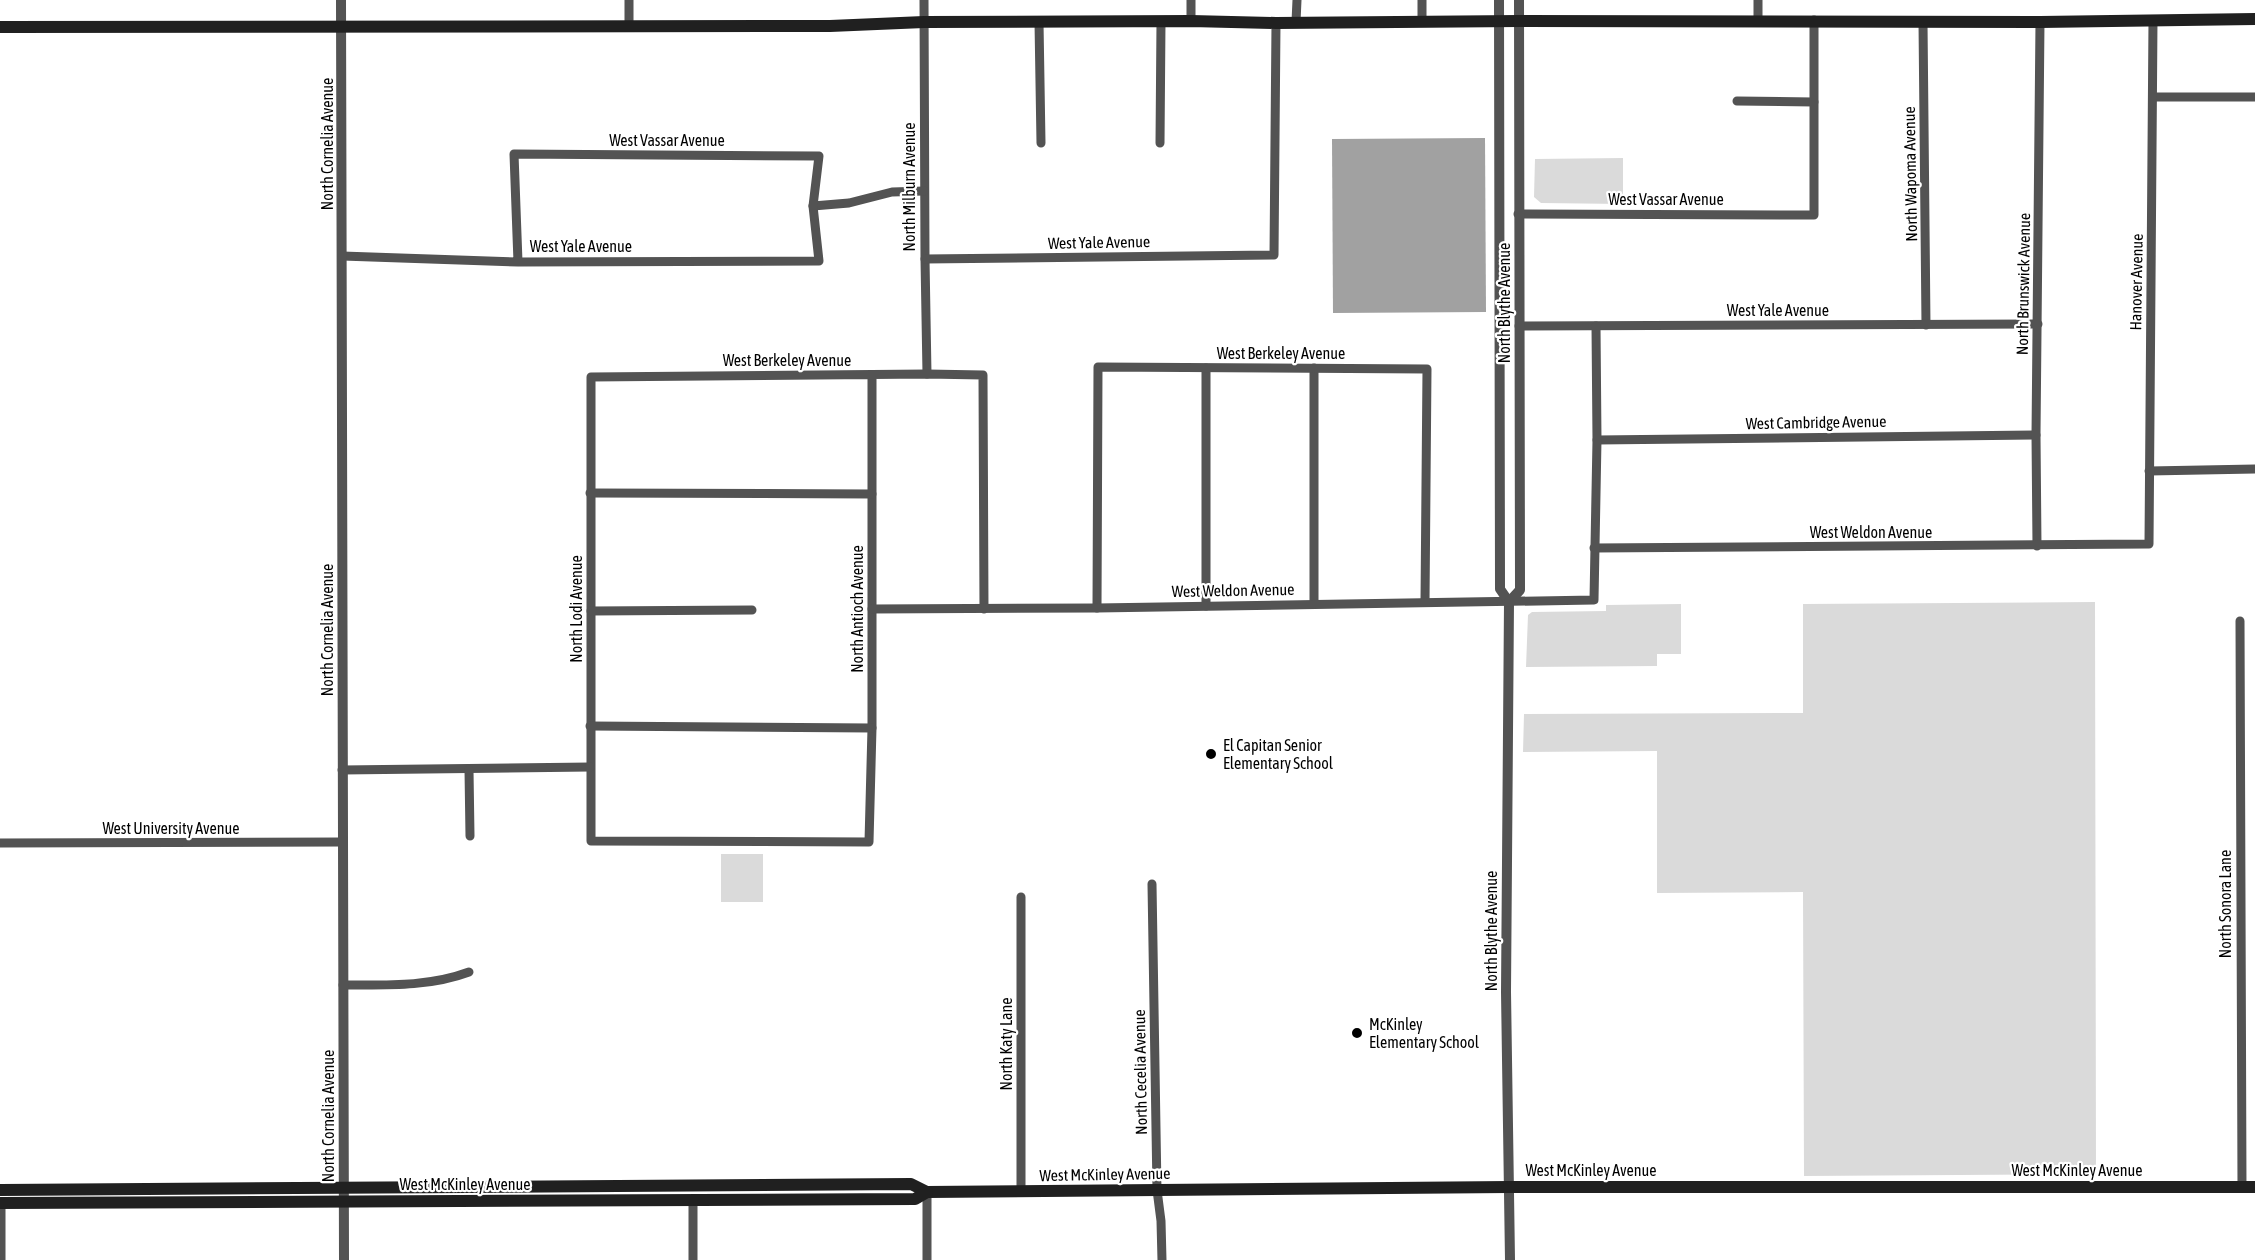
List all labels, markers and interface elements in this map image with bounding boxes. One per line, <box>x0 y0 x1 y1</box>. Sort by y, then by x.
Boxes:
street label: North Cornelia Avenue <box>318 78 336 210</box>
street label: North Wapoma Avenue <box>1900 106 1921 242</box>
street label: North Milburn Avenue <box>900 123 918 252</box>
street label: West Vassar Avenue <box>609 131 725 149</box>
street label: West Vassar Avenue <box>1608 190 1724 208</box>
street label: North Brunswick Avenue <box>2013 213 2033 355</box>
street label: West Yale Avenue <box>1048 232 1150 252</box>
street label: Hanover Avenue <box>2126 233 2146 331</box>
street label: West Yale Avenue <box>530 237 632 255</box>
street label: North Blythe Avenue <box>1495 243 1514 363</box>
street label: West Yale Avenue <box>1727 301 1829 319</box>
street label: West Berkeley Avenue <box>1217 344 1345 363</box>
street label: West Berkeley Avenue <box>723 351 851 370</box>
street label: West Cambridge Avenue <box>1745 412 1887 433</box>
street label: West Weldon Avenue <box>1810 523 1932 541</box>
street label: North Antioch Avenue <box>848 545 866 673</box>
street label: North Lodi Avenue <box>567 555 585 663</box>
street label: North Cornelia Avenue <box>318 564 336 696</box>
street label: West Weldon Avenue <box>1172 580 1294 600</box>
place label: El Capitan Senior Elementary School <box>1223 736 1334 773</box>
marker: El Capitan Senior Elementary School <box>1204 747 1218 761</box>
street label: West University Avenue <box>102 819 240 838</box>
street label: North Sonora Lane <box>2216 850 2234 958</box>
street label: North Blythe Avenue <box>1482 871 1501 991</box>
street label: North Katy Lane <box>997 997 1016 1091</box>
street label: North Cecelia Avenue <box>1130 1009 1150 1135</box>
place label: McKinley Elementary School <box>1369 1015 1480 1052</box>
marker: McKinley Elementary School <box>1350 1026 1364 1040</box>
street label: North Cornelia Avenue <box>319 1050 337 1182</box>
street label: West McKinley Avenue <box>1525 1161 1657 1180</box>
street label: West McKinley Avenue <box>2011 1161 2143 1180</box>
street label: West McKinley Avenue <box>1039 1164 1171 1185</box>
street label: West McKinley Avenue <box>399 1175 531 1194</box>

